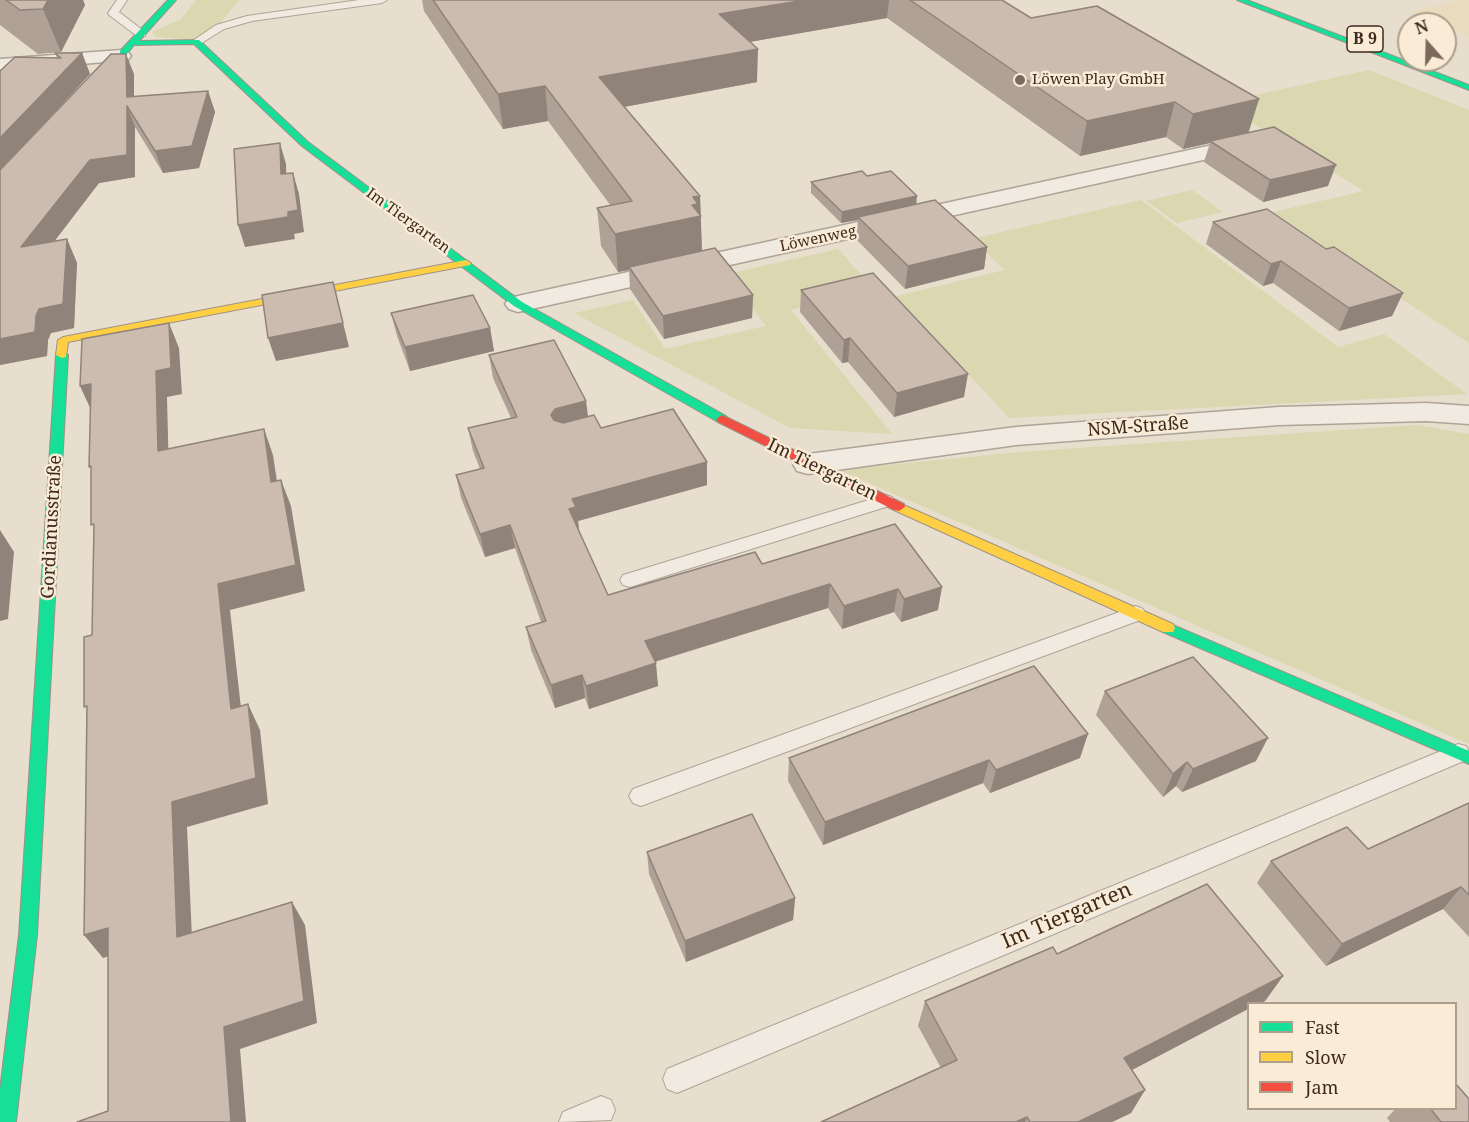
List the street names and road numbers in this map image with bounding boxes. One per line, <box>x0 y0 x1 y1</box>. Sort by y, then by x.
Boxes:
road number: B 9 <box>1347 26 1383 52</box>
street label: Im Tiergarten <box>363 185 453 257</box>
street label: Löwenweg <box>778 222 858 256</box>
street label: NSM-Straße <box>1087 413 1189 441</box>
street label: Im Tiergarten <box>764 434 880 506</box>
street label: Gordianusstraße <box>37 455 67 599</box>
street label: Im Tiergarten <box>998 877 1136 955</box>

